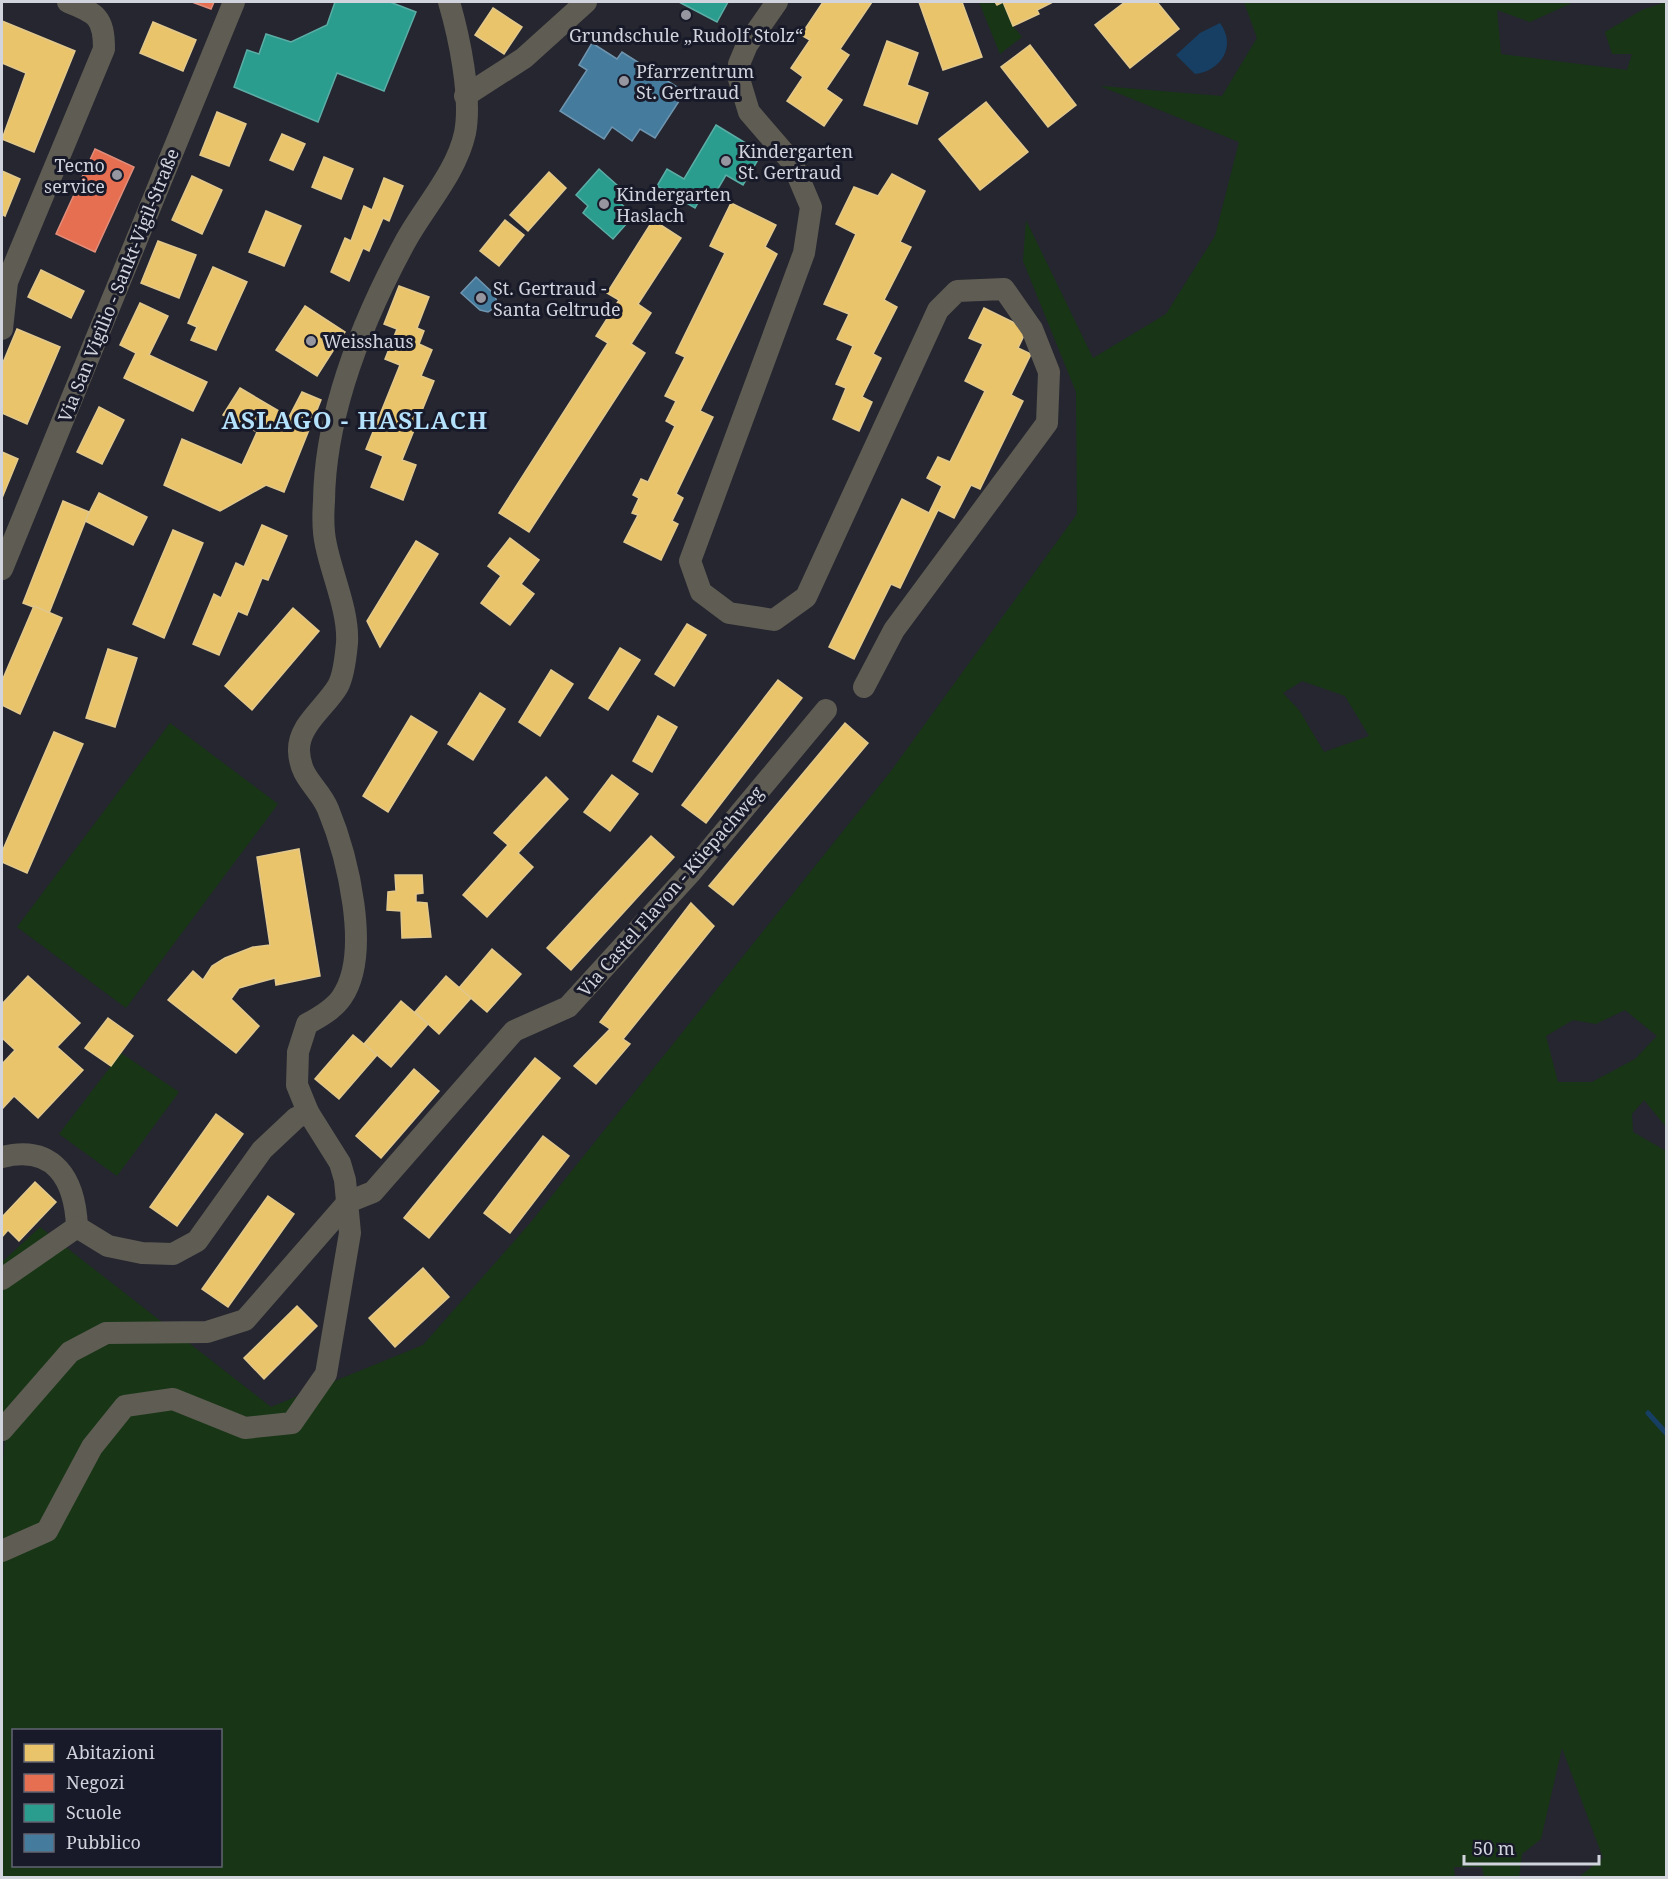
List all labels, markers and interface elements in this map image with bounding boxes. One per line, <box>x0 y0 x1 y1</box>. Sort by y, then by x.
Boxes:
marker: Grundschule „Rudolf Stolz“ <box>679 8 693 22</box>
place label: Grundschule „Rudolf Stolz“ <box>569 23 803 47</box>
place label: Pfarrzentrum St. Gertraud <box>636 59 754 104</box>
marker: Pfarrzentrum St. Gertraud <box>617 74 631 88</box>
place label: Kindergarten St. Gertraud <box>738 139 853 184</box>
street label: Via San Vigilio - Sankt-Vigil-Straße <box>52 145 184 425</box>
place label: Tecno service <box>44 153 105 198</box>
marker: Kindergarten St. Gertraud <box>719 154 733 168</box>
marker: Tecno service <box>110 168 124 182</box>
place label: Kindergarten Haslach <box>616 182 731 227</box>
marker: Kindergarten Haslach <box>597 197 611 211</box>
place label: St. Gertraud - Santa Geltrude <box>493 276 621 321</box>
marker: St. Gertraud - Santa Geltrude <box>474 291 488 305</box>
place label: Weisshaus <box>323 329 414 353</box>
marker: Weisshaus <box>304 334 318 348</box>
district label: ASLAGO - HASLACH <box>221 403 489 436</box>
street label: Via Castel Flavon - Küepachweg <box>572 780 768 1001</box>
legend <box>12 1729 222 1867</box>
text: Abitazioni <box>66 1740 155 1764</box>
text: Negozi <box>66 1770 125 1794</box>
text: Scuole <box>66 1800 122 1824</box>
scale bar <box>1464 1828 1599 1866</box>
text: Pubblico <box>66 1830 141 1854</box>
text: 50 m <box>1473 1836 1515 1860</box>

